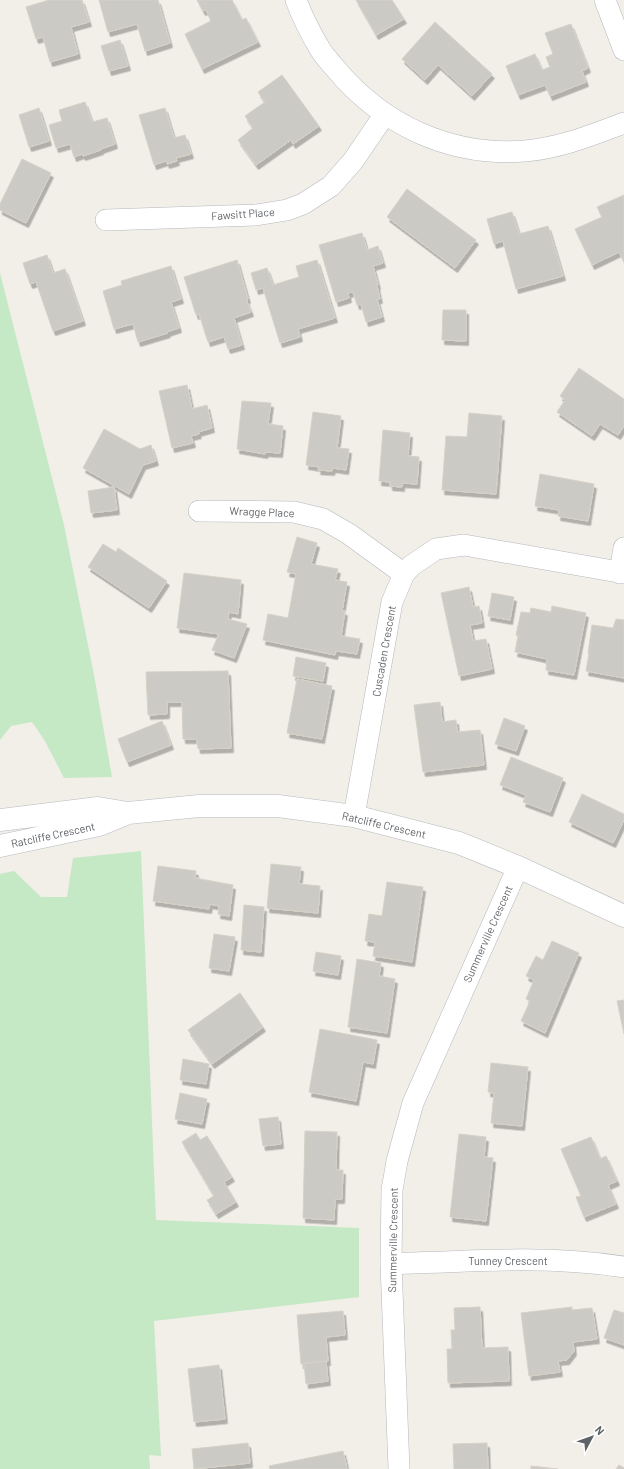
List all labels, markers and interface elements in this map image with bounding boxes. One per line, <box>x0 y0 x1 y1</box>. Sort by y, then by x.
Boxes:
street label: Fawsitt Place <box>211 205 275 222</box>
street label: Wragge Place <box>229 504 295 519</box>
street label: Cuscaden Crescent <box>369 604 398 698</box>
street label: Ratcliffe Crescent <box>341 809 427 840</box>
street label: Ratcliffe Crescent <box>10 819 96 850</box>
street label: Summerville Crescent <box>460 883 515 984</box>
street label: Summerville Crescent <box>385 1187 400 1293</box>
street label: Tunney Crescent <box>468 1254 548 1267</box>
north arrow <box>572 1417 612 1457</box>
text: N <box>593 1423 607 1437</box>

